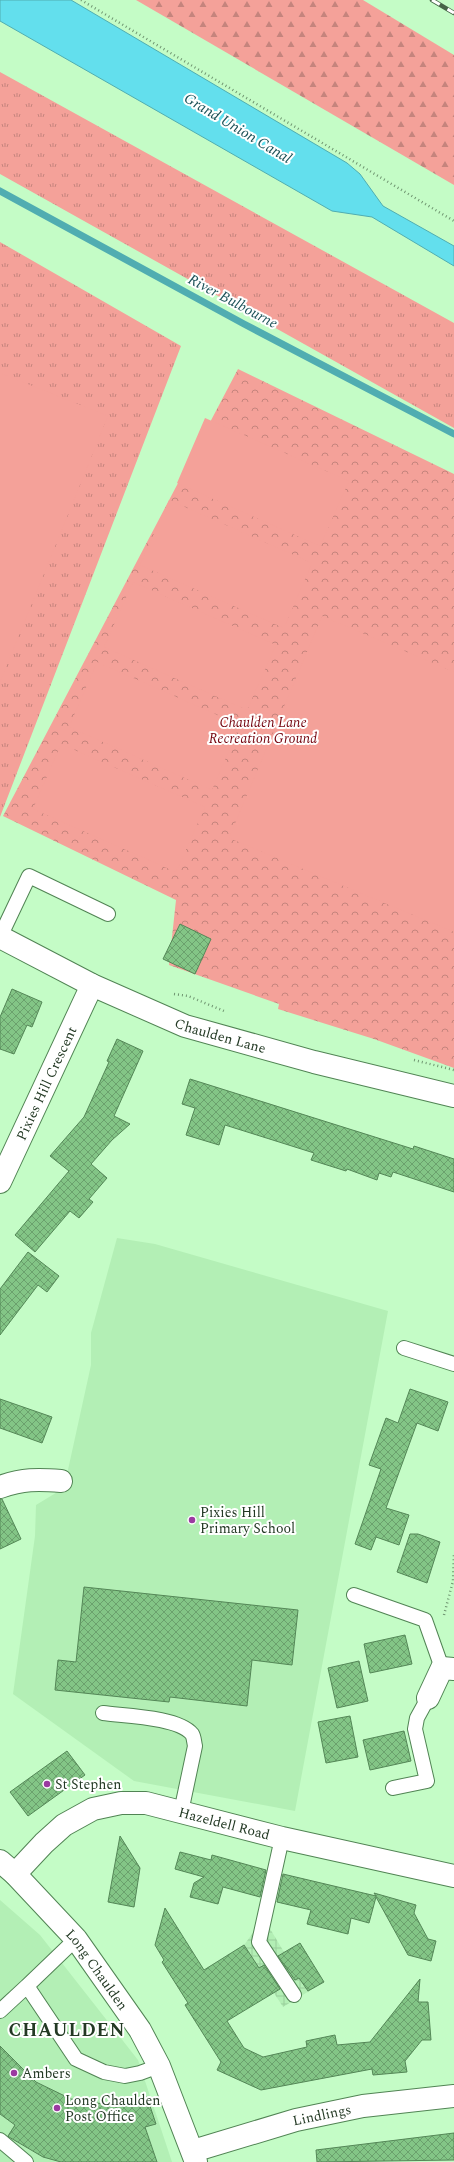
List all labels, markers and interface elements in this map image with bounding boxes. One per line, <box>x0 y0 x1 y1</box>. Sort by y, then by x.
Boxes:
water label: Grand Union Canal <box>179 87 296 170</box>
water label: River Bulbourne <box>184 268 282 335</box>
park label: Chaulden Lane Recreation Ground <box>209 712 317 749</box>
street label: Chaulden Lane <box>171 1013 268 1059</box>
street label: Pixies Hill Crescent <box>11 1023 82 1144</box>
place label: Pixies Hill Primary School <box>200 1502 295 1539</box>
marker: Pixies Hill Primary School <box>187 1515 197 1525</box>
place label: St Stephen <box>55 1774 121 1795</box>
marker: St Stephen <box>42 1779 52 1789</box>
street label: Hazeldell Road <box>176 1802 272 1846</box>
street label: Long Chaulden <box>61 1924 133 2015</box>
district label: CHAULDEN <box>8 2017 126 2044</box>
place label: Ambers <box>22 2063 71 2084</box>
marker: Ambers <box>9 2068 19 2078</box>
place label: Long Chaulden Post Office <box>65 2090 160 2127</box>
street label: Lindlings <box>291 2099 353 2131</box>
marker: Long Chaulden Post Office <box>52 2103 62 2113</box>

